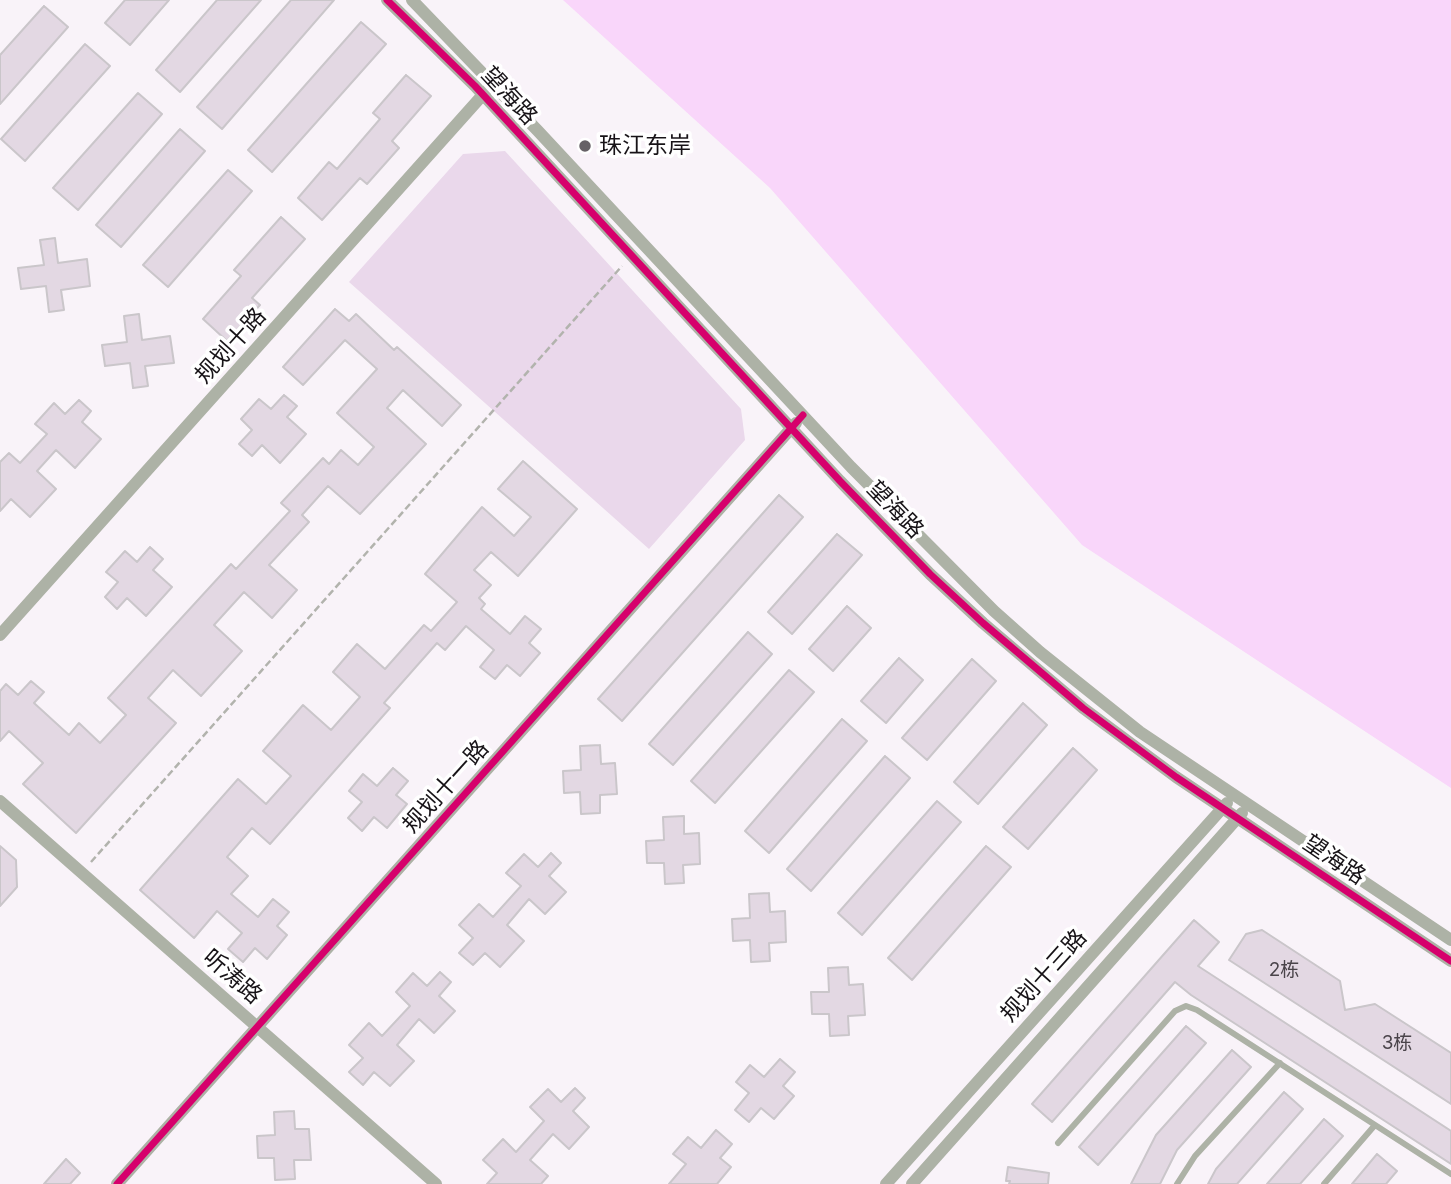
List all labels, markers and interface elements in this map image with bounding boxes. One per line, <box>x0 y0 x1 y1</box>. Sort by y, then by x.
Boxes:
street label: 望海路 <box>475 61 543 131</box>
place label: 珠江东岸 <box>599 132 691 160</box>
marker: 珠江东岸 <box>577 138 593 154</box>
street label: 规划十路 <box>190 303 272 389</box>
street label: 望海路 <box>861 476 929 544</box>
street label: 规划十一路 <box>397 735 495 839</box>
street label: 望海路 <box>1298 829 1370 891</box>
street label: 规划十三路 <box>995 924 1093 1028</box>
street label: 听涛路 <box>197 944 267 1010</box>
house number: 2栋 <box>1269 959 1299 981</box>
house number: 3栋 <box>1382 1032 1412 1054</box>

